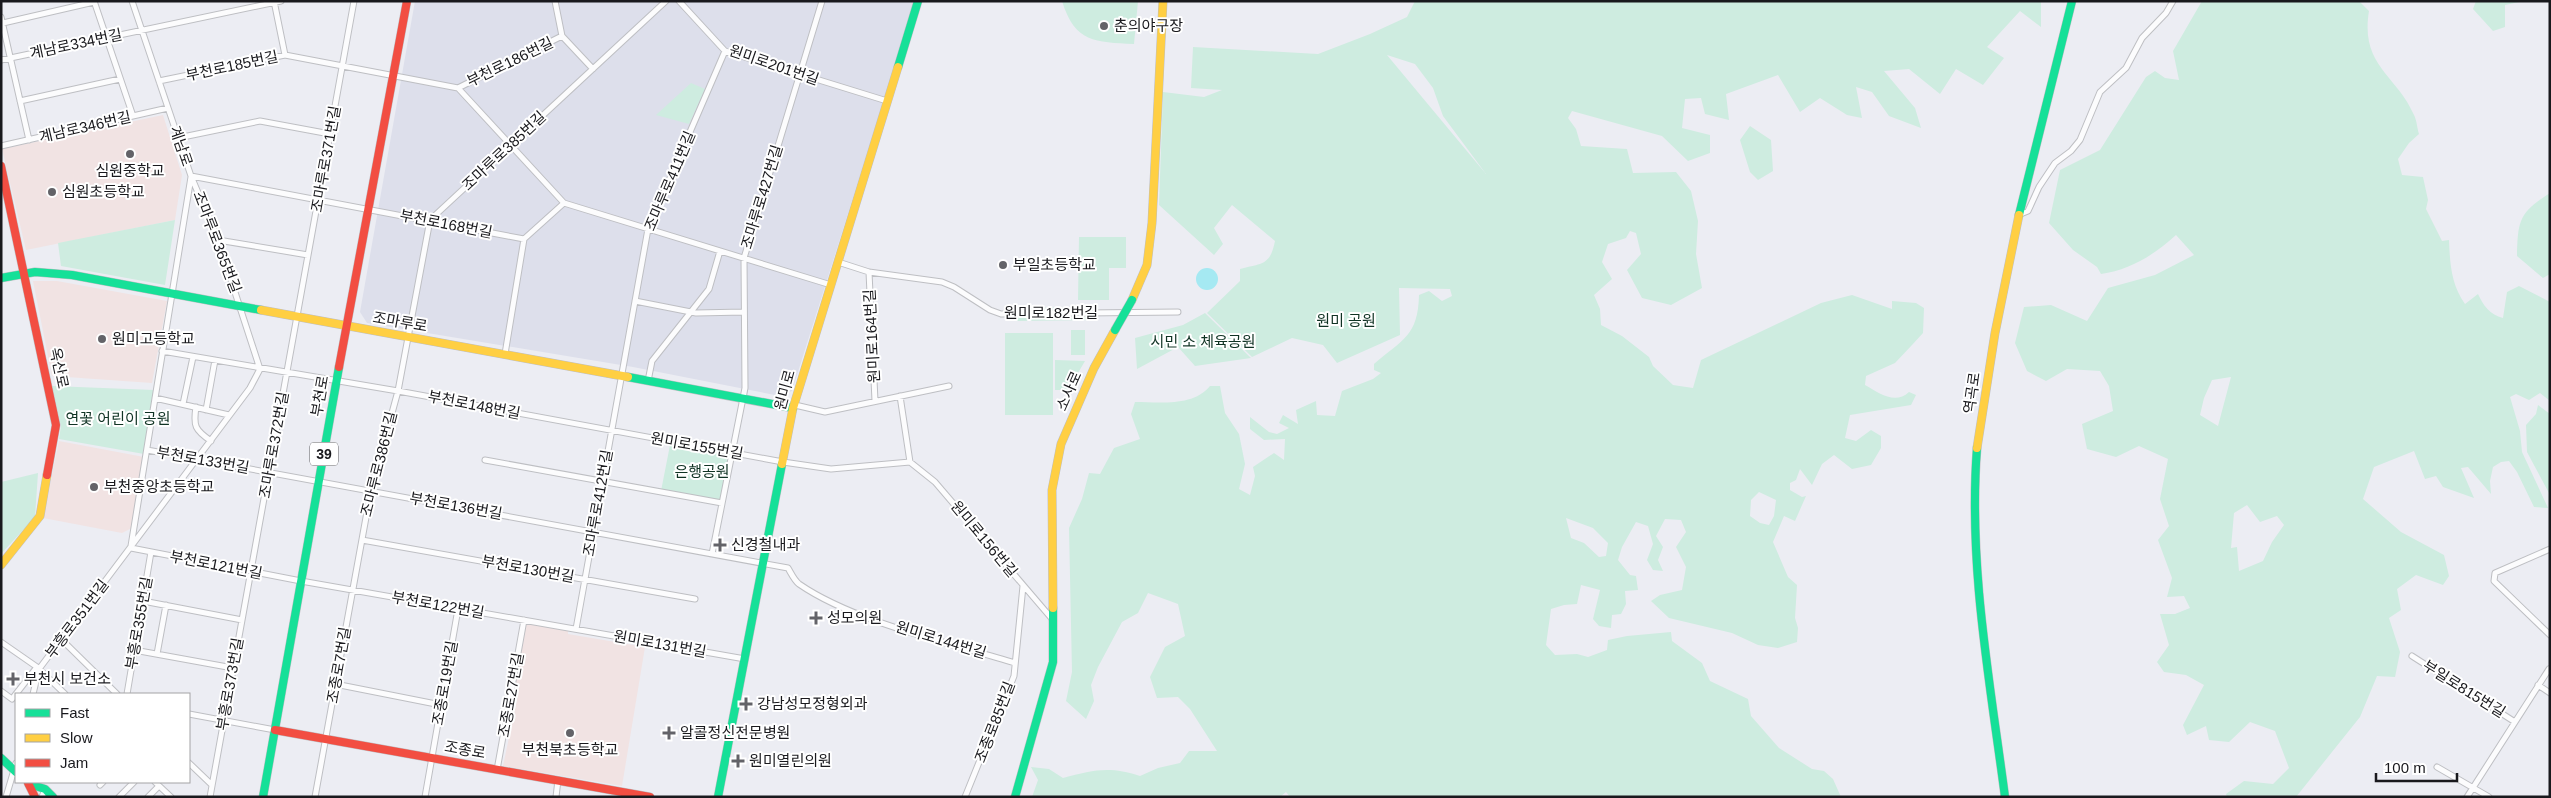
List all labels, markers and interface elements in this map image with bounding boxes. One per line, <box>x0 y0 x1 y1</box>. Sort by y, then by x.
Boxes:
place label: 춘의야구장 <box>1114 17 1183 34</box>
marker: 춘의야구장 <box>1098 20 1110 32</box>
street label: 계남로334번길 <box>28 25 124 62</box>
street label: 부천로186번길 <box>464 33 556 90</box>
street label: 원미로201번길 <box>727 41 821 88</box>
street label: 부천로185번길 <box>184 47 280 84</box>
street label: 조마루로371번길 <box>308 104 343 213</box>
street label: 계남로346번길 <box>37 108 133 145</box>
street label: 조마루로385번길 <box>458 108 549 194</box>
street label: 계남로 <box>167 123 196 168</box>
street label: 조마루로411번길 <box>641 128 698 233</box>
street label: 조마루로427번길 <box>738 143 785 251</box>
marker: 심원중학교 <box>124 148 136 160</box>
place label: 심원중학교 <box>95 162 165 179</box>
place label: 심원초등학교 <box>62 183 145 200</box>
marker: 심원초등학교 <box>46 186 58 198</box>
street label: 조마루로365번길 <box>190 188 245 295</box>
street label: 부천로168번길 <box>398 206 494 241</box>
place label: 부일초등학교 <box>1013 256 1096 273</box>
marker: 부일초등학교 <box>997 259 1009 271</box>
street label: 원미로164번길 <box>861 289 882 383</box>
street label: 원미로182번길 <box>1004 304 1098 321</box>
street label: 조마루로 <box>371 308 429 335</box>
park label: 원미 공원 <box>1316 312 1376 329</box>
place label: 원미고등학교 <box>112 330 195 347</box>
marker: 원미고등학교 <box>96 333 108 345</box>
park label: 시민 소 체육공원 <box>1151 333 1255 350</box>
street label: 옥산로 <box>47 346 72 390</box>
street label: 원미로 <box>771 368 798 412</box>
street label: 소사로 <box>1052 368 1085 413</box>
street label: 역곡로 <box>1960 371 1983 415</box>
street label: 부천로 <box>308 374 331 418</box>
street label: 부천로148번길 <box>426 387 522 422</box>
street label: 조마루로372번길 <box>256 390 291 499</box>
park label: 연꽃 어린이 공원 <box>66 410 170 427</box>
street label: 조마루로386번길 <box>357 410 400 518</box>
street label: 원미로155번길 <box>649 429 745 462</box>
road number: 39 <box>310 442 338 466</box>
street label: 부천로133번길 <box>155 443 251 476</box>
street label: 조마루로412번길 <box>580 448 615 557</box>
park label: 은행공원 <box>674 463 730 480</box>
place label: 부천중앙초등학교 <box>104 478 214 495</box>
marker: 부천중앙초등학교 <box>88 481 100 493</box>
street label: 부천로136번길 <box>408 489 504 522</box>
street label: 원미로156번길 <box>948 497 1021 580</box>
place label: 신경철내과 <box>731 536 800 553</box>
marker: 신경철내과 <box>713 538 727 552</box>
street label: 부천로121번길 <box>168 547 264 582</box>
street label: 부천로130번길 <box>480 552 576 585</box>
street label: 부흥로355번길 <box>122 575 155 671</box>
street label: 부흥로351번길 <box>42 576 112 661</box>
street label: 부천로122번길 <box>390 588 486 621</box>
place label: 성모의원 <box>827 609 882 626</box>
marker: 성모의원 <box>809 611 823 625</box>
street label: 원미로144번길 <box>894 618 989 661</box>
street label: 조종로7번길 <box>323 625 354 704</box>
street label: 원미로131번길 <box>612 627 708 660</box>
street label: 부흥로373번길 <box>213 636 246 732</box>
street label: 조종로19번길 <box>429 639 460 727</box>
street label: 조종로27번길 <box>495 651 526 739</box>
street label: 부일로815번길 <box>2420 656 2509 721</box>
place label: 부천시 보건소 <box>24 670 111 687</box>
marker: 부천시 보건소 <box>6 672 20 686</box>
street label: 조종로85번길 <box>971 679 1018 765</box>
legend <box>15 693 190 783</box>
place label: 강남성모정형외과 <box>757 695 868 712</box>
marker: 강남성모정형외과 <box>739 697 753 711</box>
text: Fast <box>60 704 90 721</box>
place label: 알콜정신전문병원 <box>680 724 790 741</box>
marker: 알콜정신전문병원 <box>662 726 676 740</box>
marker: 부천북초등학교 <box>564 727 576 739</box>
text: Slow <box>60 729 93 746</box>
street label: 조종로 <box>443 738 487 761</box>
place label: 부천북초등학교 <box>522 741 618 758</box>
scale bar <box>2376 750 2457 782</box>
place label: 원미열린의원 <box>749 752 832 769</box>
text: Jam <box>60 754 88 771</box>
marker: 원미열린의원 <box>731 754 745 768</box>
text: 100 m <box>2384 759 2426 776</box>

